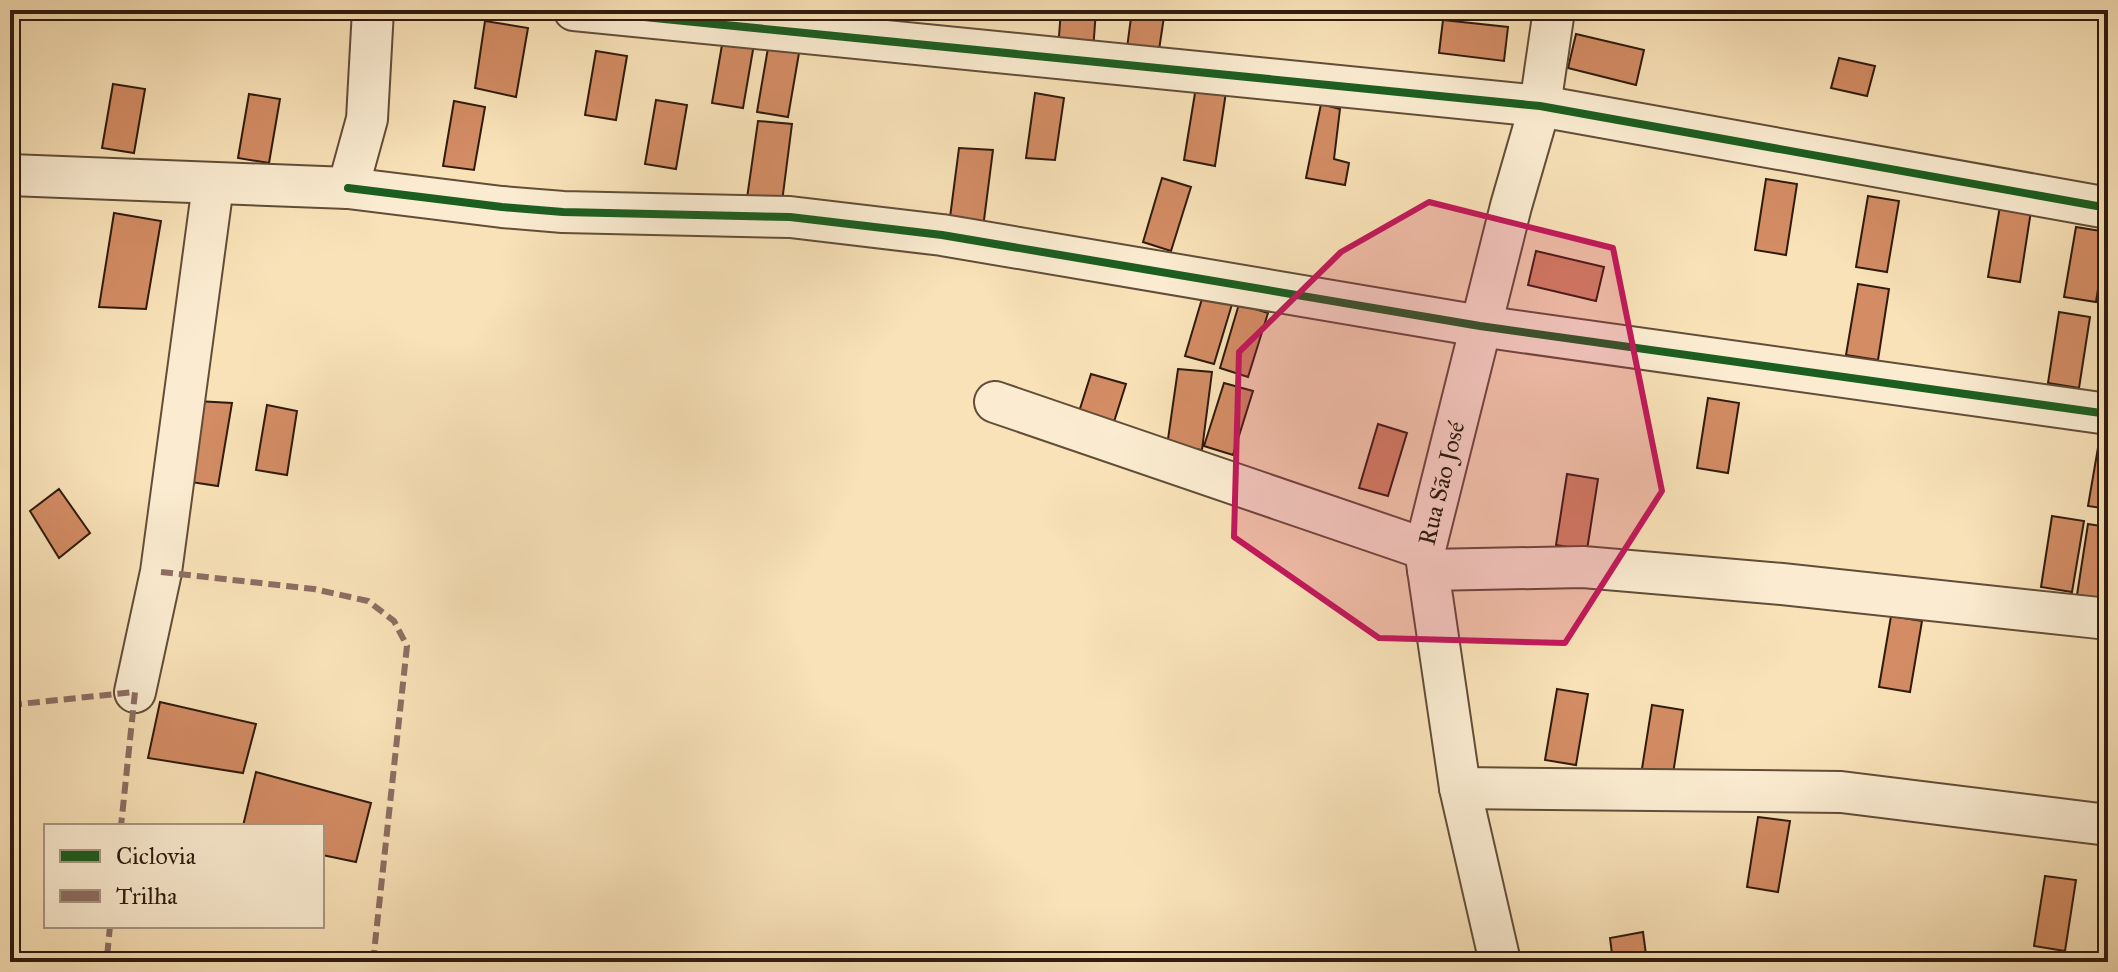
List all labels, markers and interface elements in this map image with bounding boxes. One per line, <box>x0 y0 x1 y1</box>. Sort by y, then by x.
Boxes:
street label: Rua São José <box>1412 418 1471 548</box>
legend <box>44 824 324 928</box>
text: Ciclovia <box>116 841 197 871</box>
text: Trilha <box>116 881 178 911</box>

